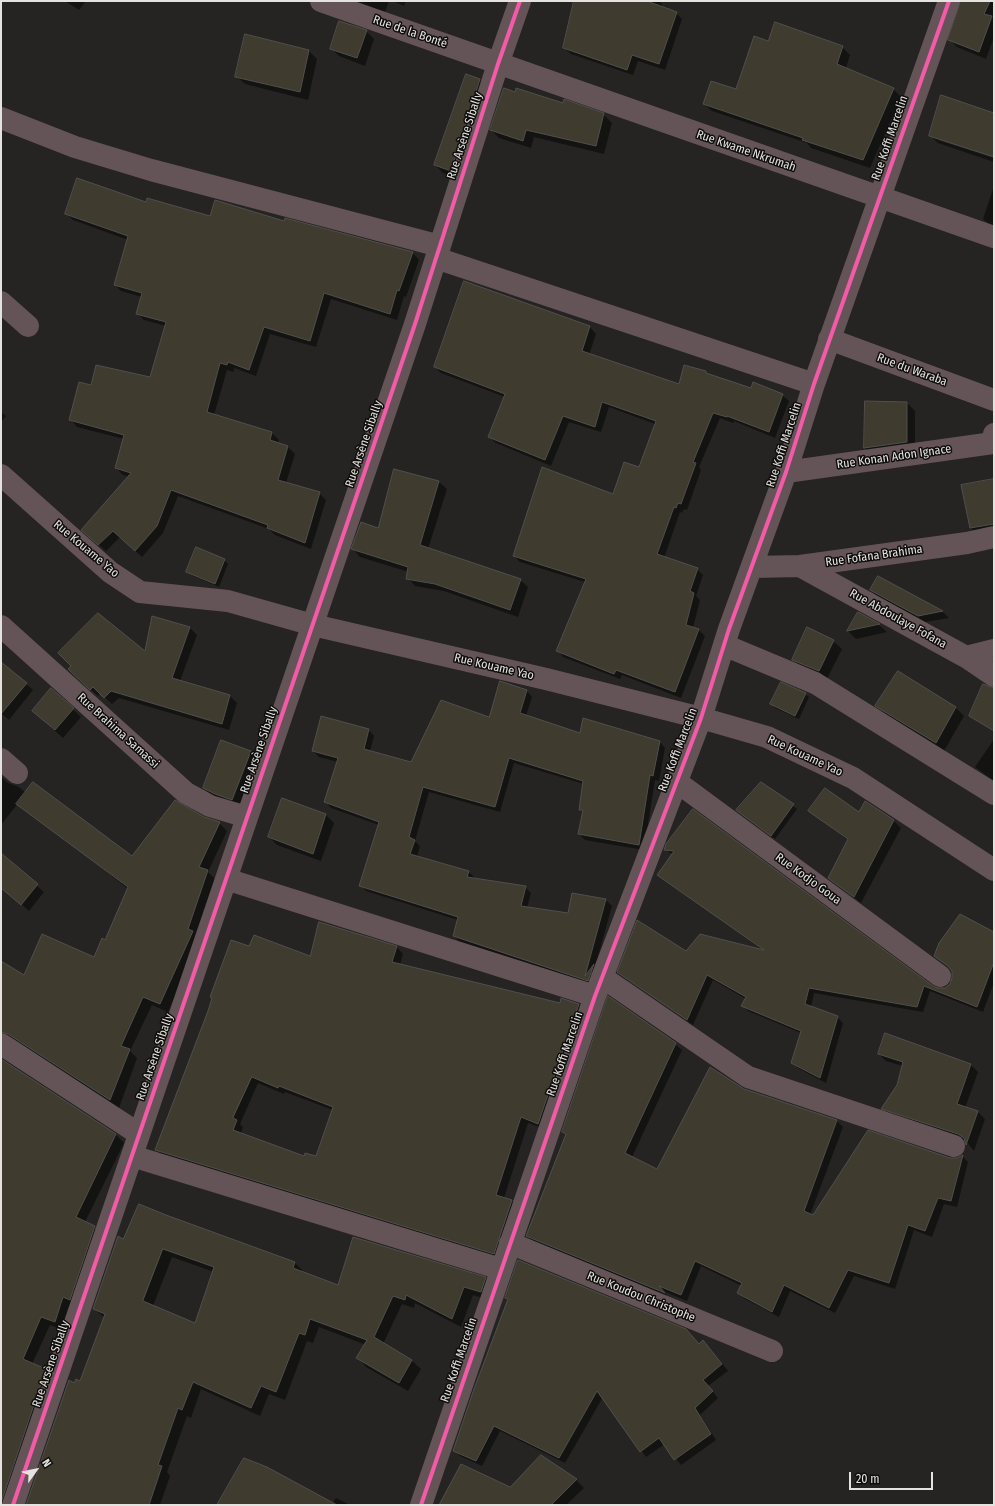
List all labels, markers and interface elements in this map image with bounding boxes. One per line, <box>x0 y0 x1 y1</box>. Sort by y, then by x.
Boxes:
street label: Rue de la Bonté <box>371 13 449 51</box>
street label: Rue Arsène Sibally <box>444 91 486 181</box>
street label: Rue Koffi Marcelin <box>869 94 911 182</box>
street label: Rue Kwame Nkrumah <box>694 127 798 175</box>
street label: Rue du Waraba <box>875 351 949 389</box>
street label: Rue Arsène Sibally <box>342 399 386 489</box>
street label: Rue Koffi Marcelin <box>763 401 805 489</box>
street label: Rue Konan Adon Ignace <box>836 442 952 472</box>
street label: Rue Kouame Yao <box>50 517 122 581</box>
street label: Rue Fofana Brahima <box>825 542 923 570</box>
street label: Rue Abdoulaye Fofana <box>847 586 949 652</box>
street label: Rue Kouame Yao <box>453 651 535 683</box>
street label: Rue Brahima Samassi <box>74 690 162 772</box>
street label: Rue Arsène Sibally <box>237 705 281 795</box>
street label: Rue Koffi Marcelin <box>655 706 701 794</box>
street label: Rue Kouame Yao <box>765 732 845 780</box>
street label: Rue Kodjo Goua <box>772 850 844 908</box>
street label: Rue Koffi Marcelin <box>544 1010 586 1098</box>
street label: Rue Arsène Sibally <box>133 1012 177 1102</box>
street label: Rue Koudou Christophe <box>585 1269 697 1325</box>
street label: Rue Koffi Marcelin <box>438 1316 480 1404</box>
street label: Rue Arsène Sibally <box>29 1319 73 1409</box>
north arrow <box>16 1450 56 1490</box>
text: N <box>39 1457 54 1469</box>
scale bar <box>851 1464 935 1490</box>
text: 20 m <box>856 1472 880 1486</box>

